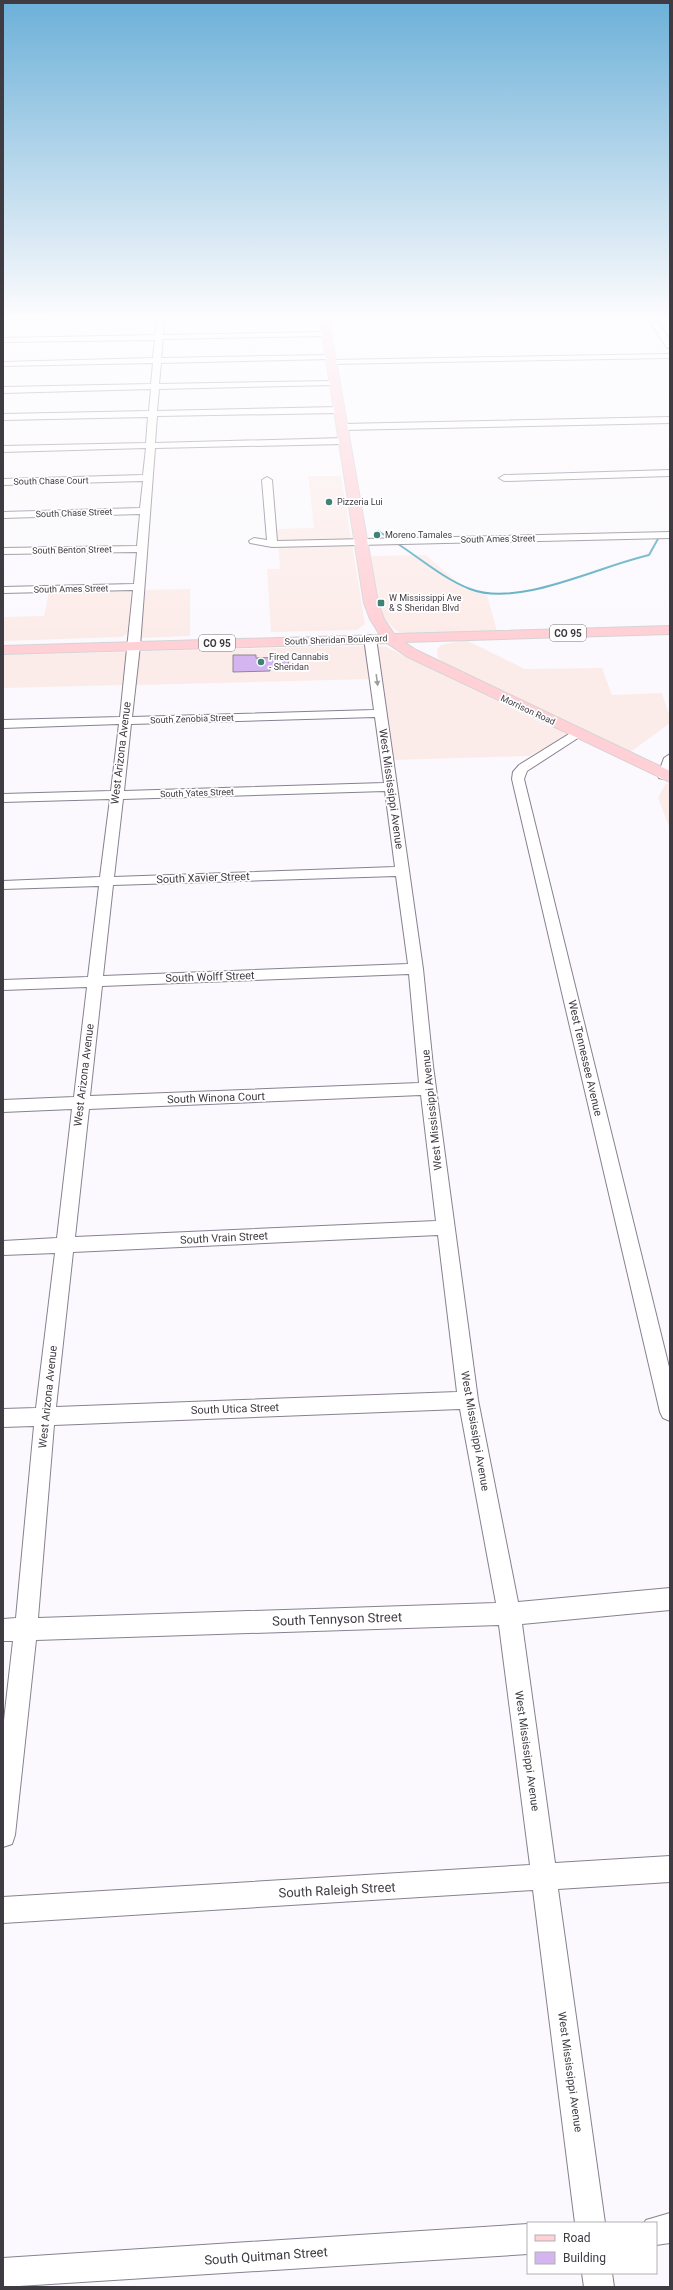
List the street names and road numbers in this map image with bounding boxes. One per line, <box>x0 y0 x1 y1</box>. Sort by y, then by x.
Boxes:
street label: South Chase Court <box>13 475 89 487</box>
street label: South Chase Street <box>36 507 113 519</box>
street label: South Ames Street <box>461 533 535 545</box>
street label: South Benton Street <box>32 544 112 556</box>
street label: South Ames Street <box>34 583 108 595</box>
road number: CO 95 <box>550 625 586 641</box>
street label: South Sheridan Boulevard <box>284 633 388 647</box>
road number: CO 95 <box>199 635 235 651</box>
street label: Morrison Road <box>499 693 557 727</box>
street label: West Arizona Avenue <box>108 701 134 805</box>
street label: South Zenobia Street <box>150 713 234 725</box>
street label: West Mississippi Avenue <box>376 728 406 850</box>
street label: South Yates Street <box>160 787 234 799</box>
street label: South Xavier Street <box>156 870 250 886</box>
street label: South Wolff Street <box>165 969 255 985</box>
street label: West Tennessee Avenue <box>565 999 605 1117</box>
street label: West Arizona Avenue <box>71 1023 97 1127</box>
street label: West Mississippi Avenue <box>419 1049 445 1171</box>
street label: South Winona Court <box>167 1090 266 1106</box>
street label: South Vrain Street <box>180 1229 269 1247</box>
street label: West Arizona Avenue <box>36 1345 60 1449</box>
street label: West Mississippi Avenue <box>458 1370 492 1492</box>
street label: South Utica Street <box>191 1401 280 1417</box>
street label: South Tennyson Street <box>272 1609 402 1629</box>
street label: West Mississippi Avenue <box>512 1690 542 1812</box>
street label: South Raleigh Street <box>278 1879 396 1901</box>
street label: West Mississippi Avenue <box>555 2011 585 2133</box>
street label: South Quitman Street <box>204 2244 328 2268</box>

